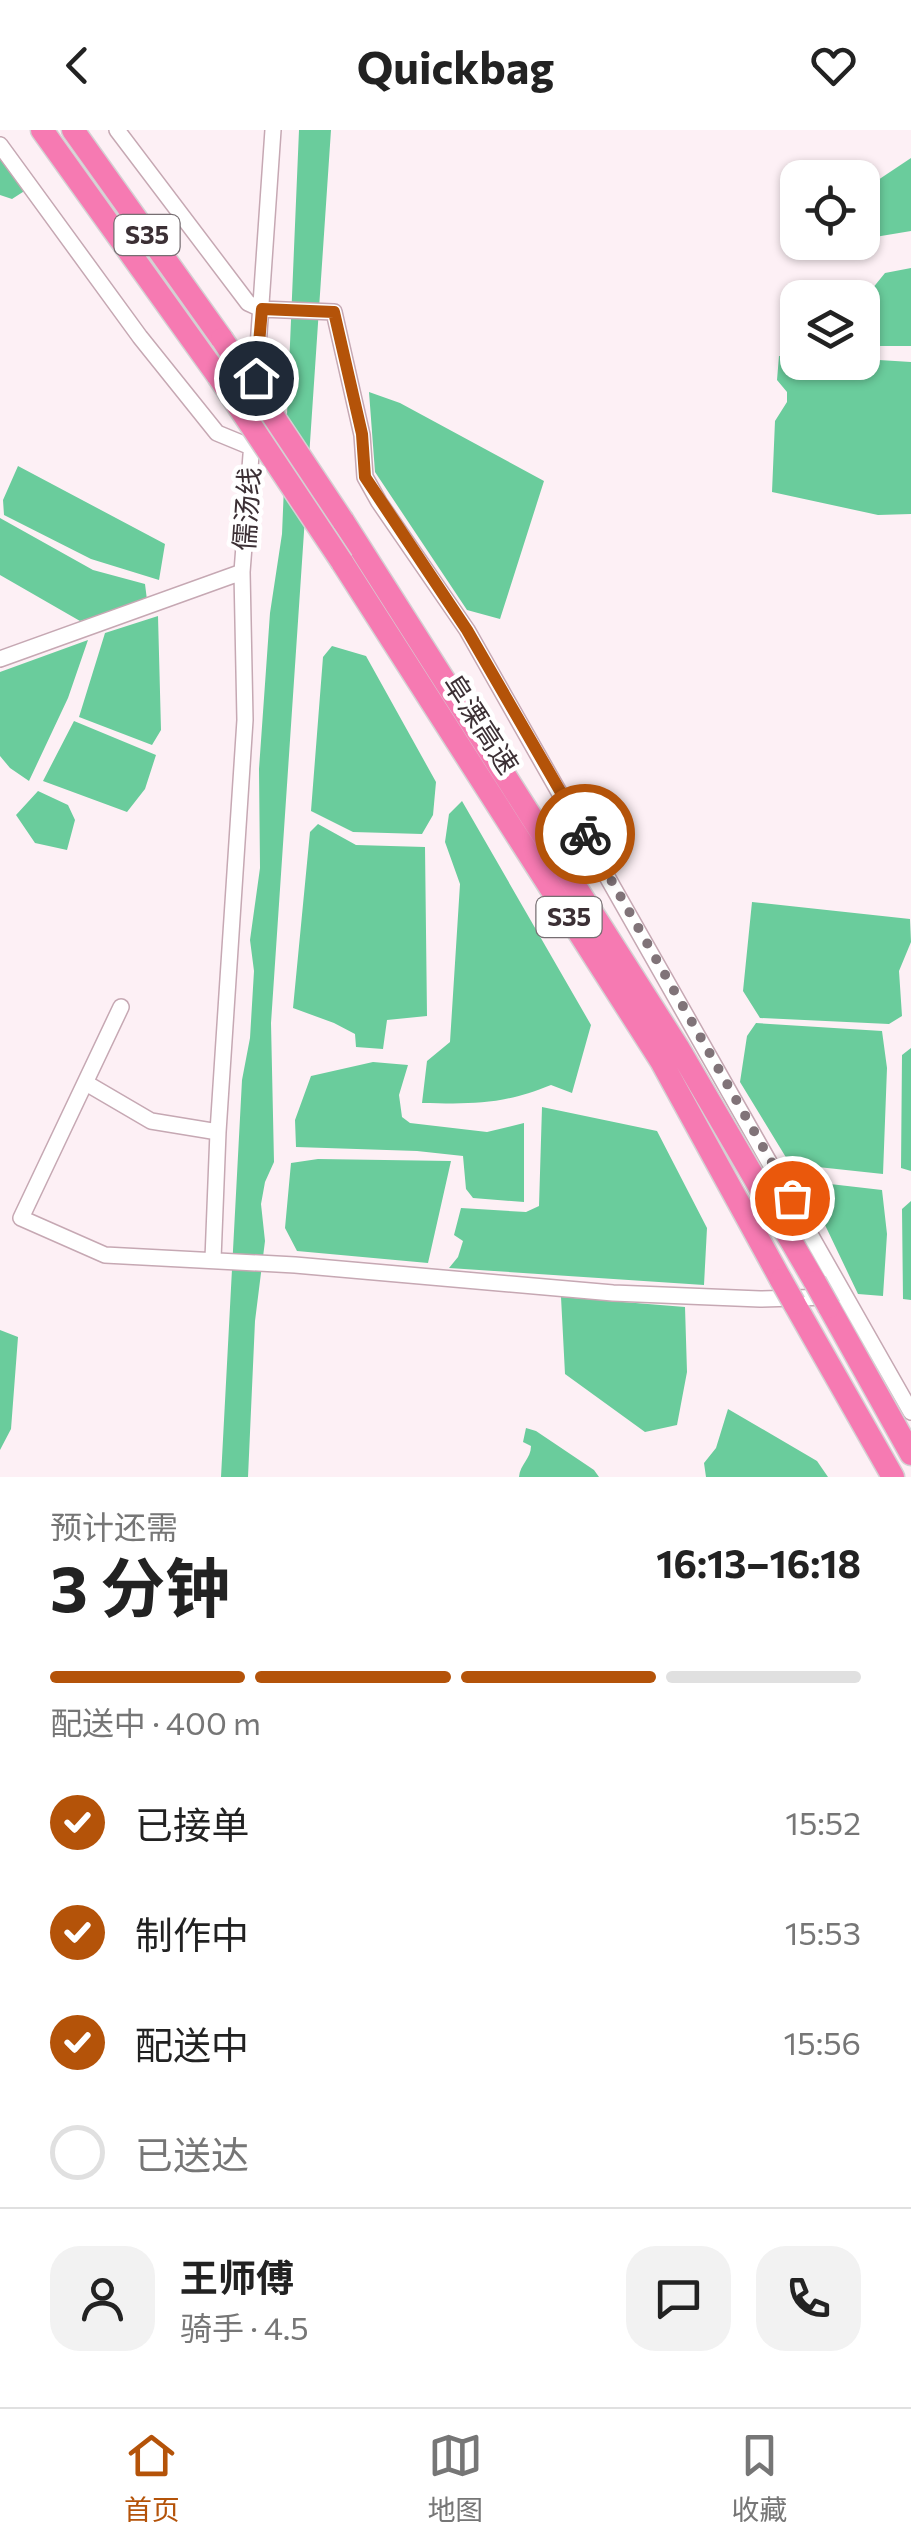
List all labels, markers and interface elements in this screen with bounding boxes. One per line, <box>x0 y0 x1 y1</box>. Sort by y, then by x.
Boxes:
icon: back <box>50 38 105 93</box>
text: Quickbag <box>357 38 554 93</box>
icon: heart <box>806 38 861 93</box>
map controls <box>780 160 880 380</box>
button: locate <box>780 160 880 260</box>
road number: S35 <box>114 215 180 255</box>
button: layers <box>780 280 880 380</box>
pin <box>214 336 299 421</box>
icon: home <box>229 351 284 406</box>
street label: 儒汤线 <box>226 466 266 552</box>
street label: 阜溧高速 <box>437 667 527 780</box>
courier <box>535 784 635 884</box>
icon: bike <box>558 807 613 862</box>
road number: S35 <box>536 897 602 937</box>
pin <box>750 1156 835 1241</box>
icon: bag <box>765 1171 820 1226</box>
text: 预计还需 <box>50 1506 178 1546</box>
text: 16:13–16:18 <box>656 1539 861 1586</box>
text: 3 分钟 <box>50 1546 230 1625</box>
text: 配送中 · 400 m <box>50 1702 261 1742</box>
icon: check <box>50 1795 105 1850</box>
text: 已接单 <box>135 1800 249 1847</box>
text: 15:52 <box>785 1802 861 1842</box>
icon: check <box>50 1905 105 1960</box>
text: 制作中 <box>135 1910 249 1957</box>
text: 15:53 <box>785 1912 861 1952</box>
icon: check <box>50 2015 105 2070</box>
text: 配送中 <box>135 2020 249 2067</box>
text: 15:56 <box>784 2022 861 2062</box>
text: 已送达 <box>135 2130 249 2177</box>
button: person <box>50 2246 155 2351</box>
button: chat <box>626 2246 731 2351</box>
button: phone <box>756 2246 861 2351</box>
text: 王师傅 <box>180 2253 294 2300</box>
text: 骑手 · 4.5 <box>180 2307 309 2347</box>
tab: 首页 <box>124 2428 180 2528</box>
tab: 地图 <box>427 2428 483 2528</box>
tab: 收藏 <box>731 2428 787 2528</box>

